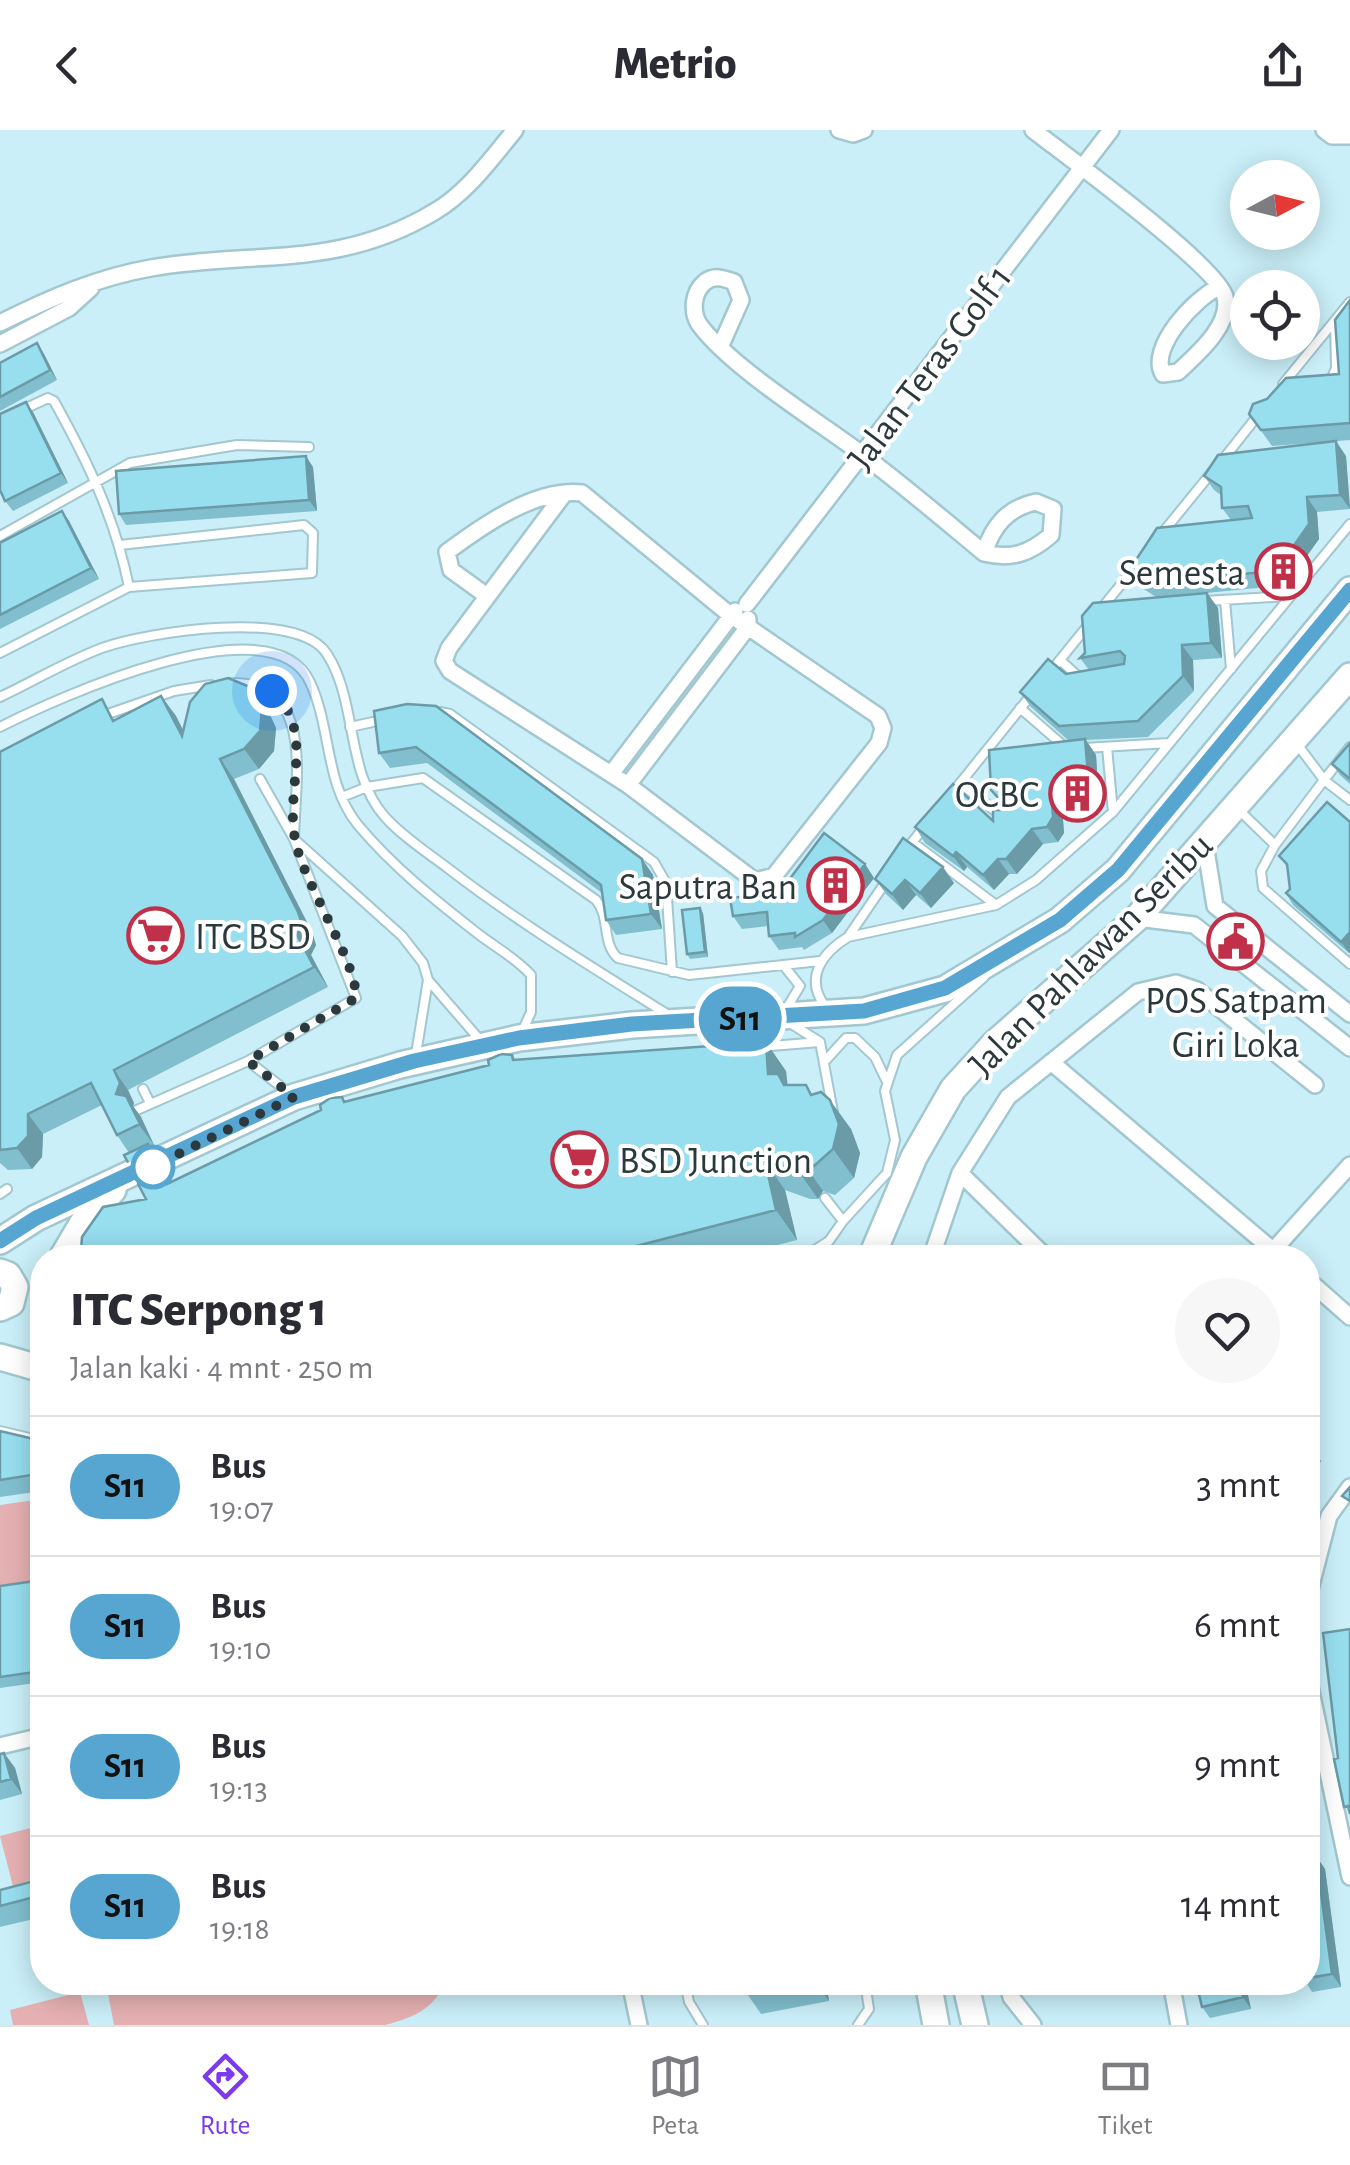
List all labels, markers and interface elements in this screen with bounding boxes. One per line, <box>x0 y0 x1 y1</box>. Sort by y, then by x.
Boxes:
icon: back <box>40 38 95 93</box>
icon: share <box>1255 38 1310 93</box>
text: Metrio <box>613 42 737 87</box>
north arrow <box>1230 160 1320 250</box>
map controls <box>1230 160 1320 360</box>
street label: Jalan Teras Golf 1 <box>842 259 1020 478</box>
button: locate <box>1230 270 1320 360</box>
building icon: Semesta <box>1254 542 1314 602</box>
place label: Semesta <box>1119 555 1245 593</box>
your location <box>247 666 297 716</box>
building icon: OCBC <box>1048 764 1108 824</box>
place label: OCBC <box>955 777 1039 815</box>
street label: Jalan Pahlawan Seribu <box>962 826 1220 1084</box>
building icon: Saputra Ban <box>806 856 866 916</box>
place label: Saputra Ban <box>619 869 797 907</box>
supermarket icon: ITC BSD <box>126 906 186 966</box>
public building icon: POS Satpam Giri Loka <box>1206 912 1266 972</box>
place label: ITC BSD <box>195 919 311 957</box>
place label: POS Satpam Giri Loka <box>1145 983 1327 1065</box>
line badge: S11 <box>682 986 798 1052</box>
text: S11 <box>719 1002 761 1037</box>
supermarket icon: BSD Junction <box>550 1130 610 1190</box>
place label: BSD Junction <box>619 1143 812 1181</box>
unlabelled marker <box>132 1146 174 1188</box>
button: heart <box>1175 1278 1280 1383</box>
text: ITC Serpong 1 <box>70 1287 327 1335</box>
text: Jalan kaki · 4 mnt · 250 m <box>70 1352 373 1384</box>
text: Bus <box>210 1448 266 1486</box>
text: 3 mnt <box>1196 1467 1280 1505</box>
text: S11 <box>104 1469 146 1504</box>
text: 19:07 <box>210 1493 274 1525</box>
text: Bus <box>210 1588 266 1626</box>
text: 6 mnt <box>1194 1607 1280 1645</box>
text: S11 <box>104 1609 146 1644</box>
text: 19:10 <box>210 1633 271 1665</box>
text: Bus <box>210 1728 266 1766</box>
text: 9 mnt <box>1194 1747 1280 1785</box>
text: S11 <box>104 1749 146 1784</box>
text: 19:13 <box>210 1773 268 1805</box>
text: Bus <box>210 1868 266 1906</box>
text: 14 mnt <box>1181 1887 1280 1925</box>
text: S11 <box>104 1889 146 1924</box>
text: 19:18 <box>210 1913 270 1945</box>
tab: Rute <box>198 2049 253 2143</box>
tab: Peta <box>648 2049 703 2143</box>
tab: Tiket <box>1098 2049 1153 2143</box>

